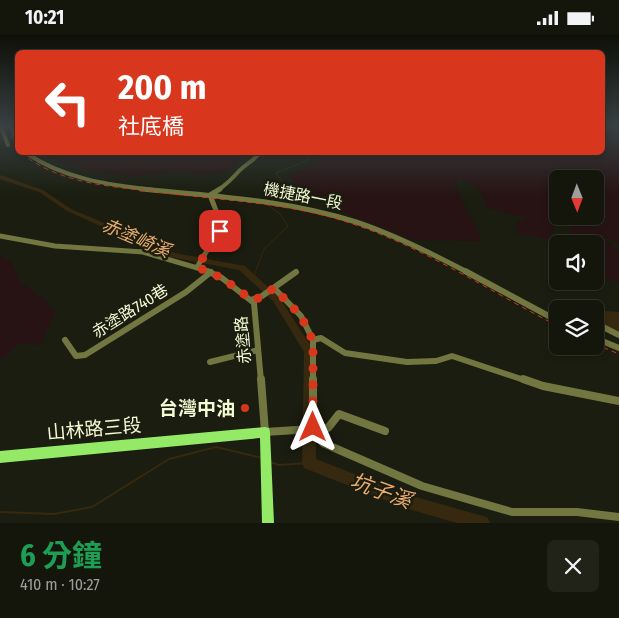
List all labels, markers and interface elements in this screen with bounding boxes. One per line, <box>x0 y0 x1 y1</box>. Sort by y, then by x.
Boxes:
text: 10:21 <box>25 6 64 29</box>
text: 200 m <box>118 66 206 108</box>
icon: left <box>35 70 100 135</box>
text: 社底橋 <box>118 113 184 140</box>
north arrow <box>549 170 604 225</box>
map controls <box>549 170 604 355</box>
street label: 機捷路一段 <box>262 179 344 213</box>
pin <box>199 210 241 252</box>
water label: 赤塗崎溪 <box>99 214 176 263</box>
icon: arrive <box>206 217 234 245</box>
button: sound <box>549 235 604 290</box>
street label: 赤塗路740巷 <box>88 280 172 342</box>
button: layers <box>549 300 604 355</box>
street label: 赤塗路 <box>231 315 255 365</box>
place label: 台灣中油 <box>159 397 235 420</box>
position arrow <box>286 400 338 452</box>
marker: 台灣中油 <box>239 402 251 414</box>
street label: 山林路三段 <box>46 413 142 445</box>
water label: 坑子溪 <box>347 468 418 515</box>
text: 6 分鐘 <box>20 538 102 574</box>
button: close <box>547 540 599 592</box>
text: 410 m · 10:27 <box>20 575 100 594</box>

